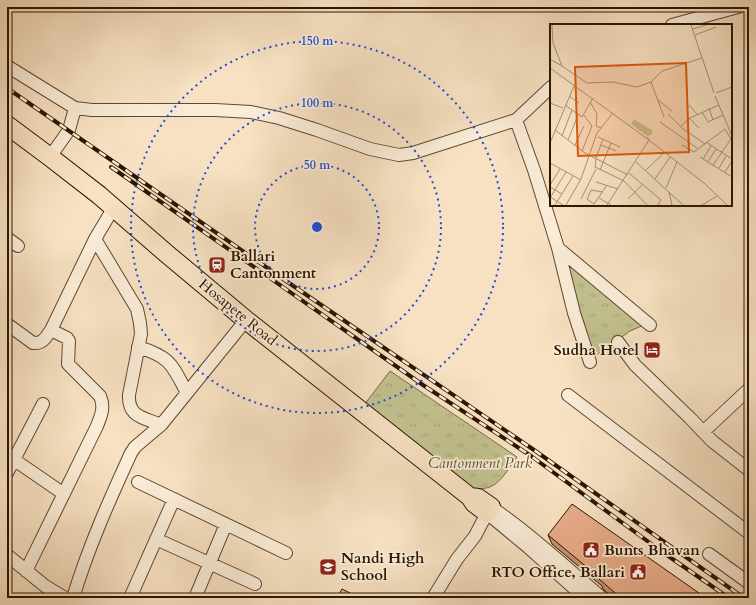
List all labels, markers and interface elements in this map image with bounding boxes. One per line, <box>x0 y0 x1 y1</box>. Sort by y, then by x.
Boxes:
inset map <box>550 24 732 206</box>
text: 150 m <box>301 33 334 49</box>
text: 100 m <box>301 95 334 111</box>
text: 50 m <box>304 157 331 173</box>
centre of rings <box>310 220 324 234</box>
place label: Ballari Cantonment <box>230 246 317 283</box>
station icon: Ballari Cantonment <box>207 255 227 275</box>
street label: Hosapete Road <box>195 274 281 350</box>
place label: Sudha Hotel <box>554 340 640 360</box>
hotel icon: Sudha Hotel <box>642 340 662 360</box>
park label: Cantonment Park <box>428 453 533 473</box>
public building icon: Bunts Bhavan <box>581 540 601 560</box>
place label: Bunts Bhavan <box>604 540 700 560</box>
place label: Nandi High School <box>341 548 425 585</box>
school or university icon: Nandi High School <box>318 557 338 577</box>
place label: RTO Office, Ballari <box>491 562 625 582</box>
public building icon: RTO Office, Ballari <box>628 562 648 582</box>

